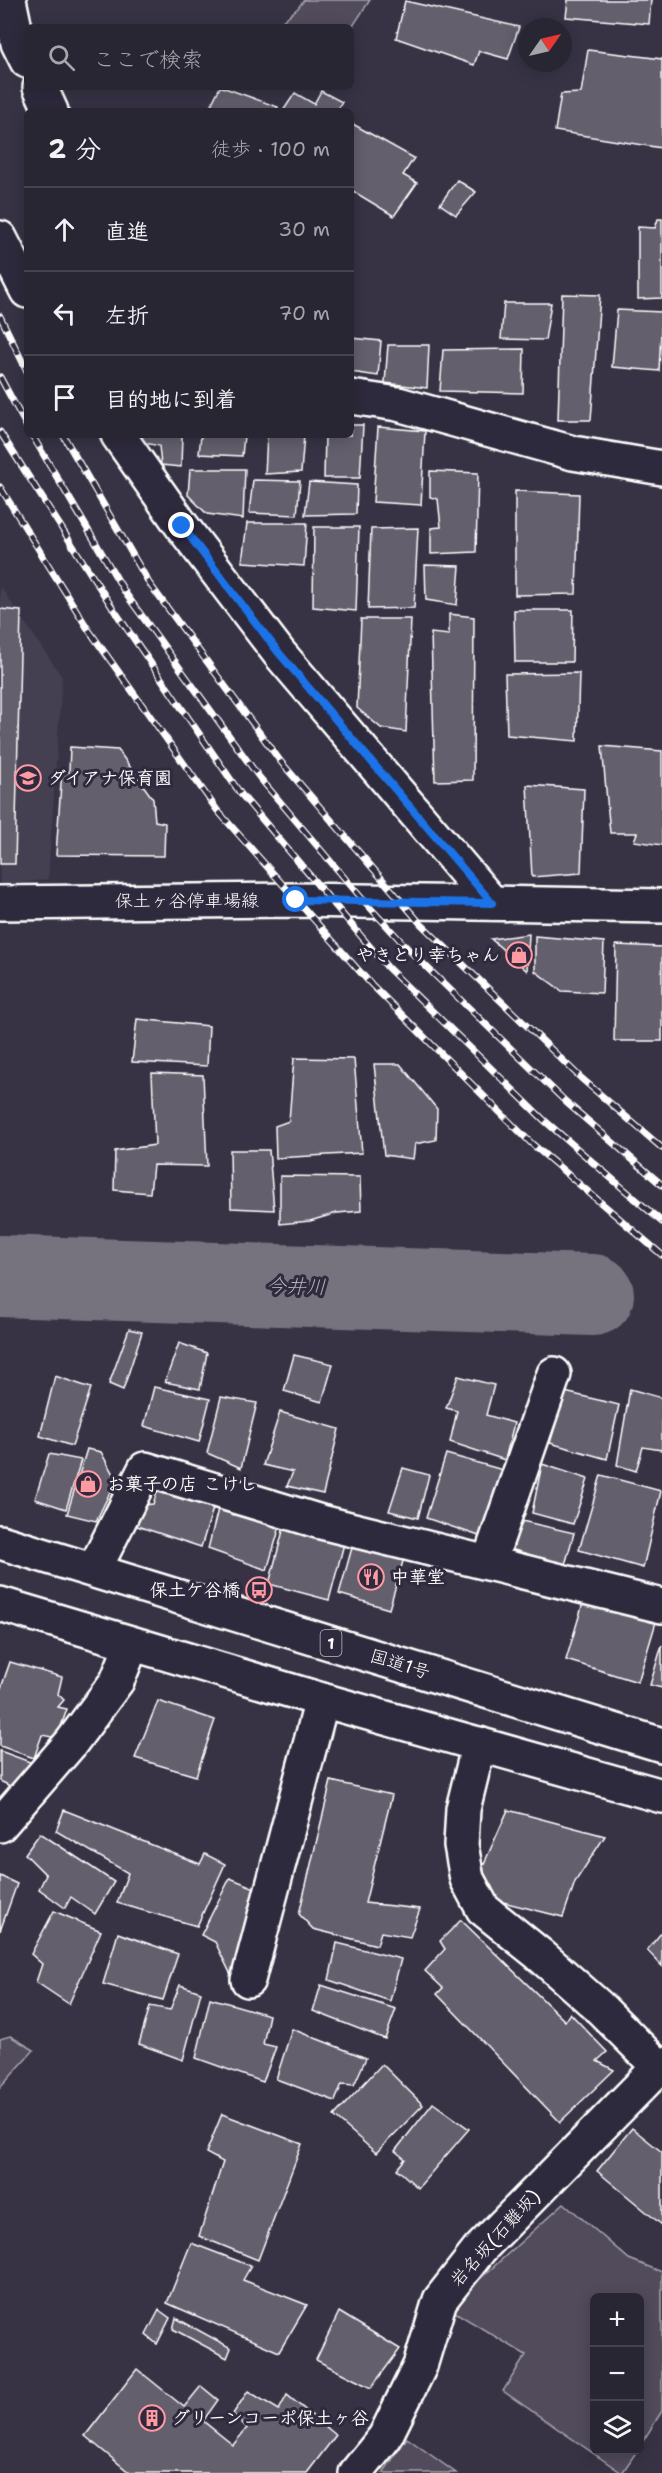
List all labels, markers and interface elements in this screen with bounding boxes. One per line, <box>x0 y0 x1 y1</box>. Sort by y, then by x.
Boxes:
north arrow <box>518 18 572 72</box>
search box <box>24 24 354 90</box>
icon: search <box>45 41 78 74</box>
text: ここで検索 <box>93 45 203 74</box>
text: 2 分 <box>48 131 101 166</box>
text: 徒歩 · 100 m <box>211 136 330 162</box>
icon: ahead <box>48 213 81 246</box>
text: 30 m <box>278 216 330 242</box>
text: 直進 <box>105 217 149 246</box>
icon: left <box>48 297 81 330</box>
text: 70 m <box>278 300 330 326</box>
text: 左折 <box>105 301 149 330</box>
icon: arrive <box>48 381 81 414</box>
text: 目的地に到着 <box>105 385 237 414</box>
route end <box>168 512 194 538</box>
school or university icon: ダイアナ保育園 <box>13 763 43 793</box>
place label: ダイアナ保育園 <box>48 766 172 790</box>
route start <box>282 886 308 912</box>
street label: 保土ヶ谷停車場線 <box>115 889 259 913</box>
shop icon: やきとり幸ちゃん <box>504 940 534 970</box>
place label: やきとり幸ちゃん <box>356 943 500 967</box>
water label: 今井川 <box>266 1272 326 1300</box>
shop icon: お菓子の店 こけし <box>73 1469 103 1499</box>
place label: お菓子の店 こけし <box>107 1472 257 1496</box>
restaurant icon: 中華堂 <box>356 1562 386 1592</box>
place label: 中華堂 <box>391 1565 445 1589</box>
bus stop icon: 保土ケ谷橋 <box>244 1575 274 1605</box>
place label: 保土ケ谷橋 <box>150 1578 240 1602</box>
road number: 1 <box>320 1630 342 1656</box>
street label: 国道1号 <box>367 1644 433 1684</box>
street label: 岩名坂(石難坂) <box>445 2184 545 2292</box>
map controls <box>590 2293 644 2455</box>
button: + <box>590 2293 644 2347</box>
button: − <box>590 2347 644 2401</box>
button: layers <box>590 2401 644 2455</box>
building icon: グリーンコーポ保土ヶ谷 <box>137 2403 167 2433</box>
place label: グリーンコーポ保土ヶ谷 <box>172 2406 369 2430</box>

